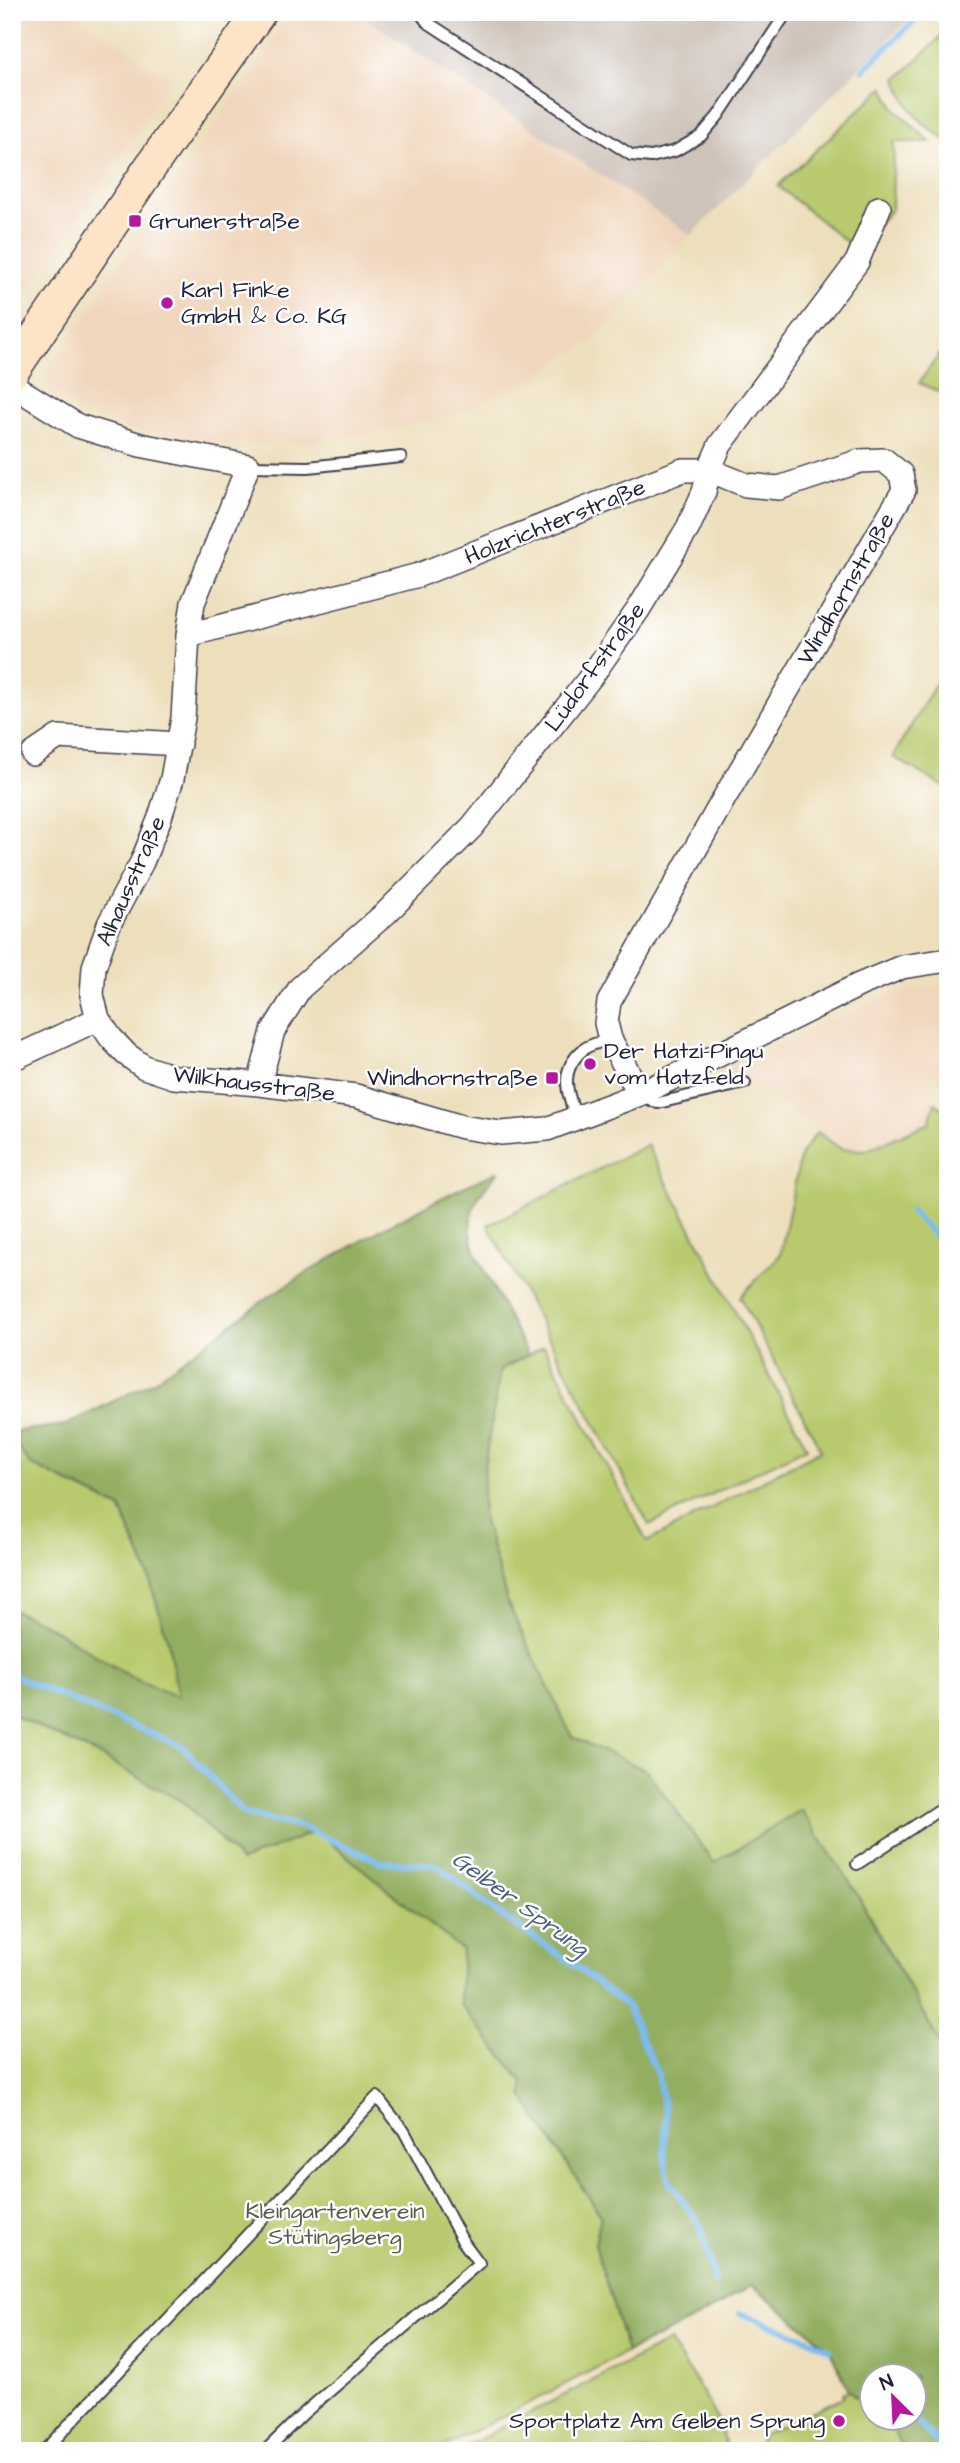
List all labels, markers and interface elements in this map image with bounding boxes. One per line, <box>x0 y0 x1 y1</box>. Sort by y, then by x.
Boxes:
place label: Grunerstraße <box>149 205 300 237</box>
marker: Grunerstraße <box>127 213 143 229</box>
place label: Karl Finke GmbH & Co. KG <box>181 274 347 332</box>
marker: Karl Finke GmbH & Co. KG <box>159 295 175 311</box>
street label: Holzrichterstraße <box>460 471 650 573</box>
street label: Windhornstraße <box>789 507 903 671</box>
street label: Lüdorfstraße <box>537 596 653 738</box>
street label: Alhausstraße <box>88 811 174 951</box>
place label: Der Hatzi-Pingu vom Hatzfeld <box>604 1035 763 1093</box>
marker: Der Hatzi-Pingu vom Hatzfeld <box>582 1056 598 1072</box>
street label: Wilkhausstraße <box>171 1058 337 1110</box>
place label: Windhornstraße <box>367 1062 538 1094</box>
marker: Windhornstraße <box>544 1070 560 1086</box>
water label: Gelber Sprung <box>444 1843 597 1967</box>
park label: Kleingartenverein Stütingsberg <box>246 2195 424 2254</box>
north arrow <box>858 2362 928 2432</box>
text: N <box>876 2368 898 2398</box>
place label: Sportplatz Am Gelben Sprung <box>509 2405 825 2438</box>
marker: Sportplatz Am Gelben Sprung <box>831 2413 847 2429</box>

